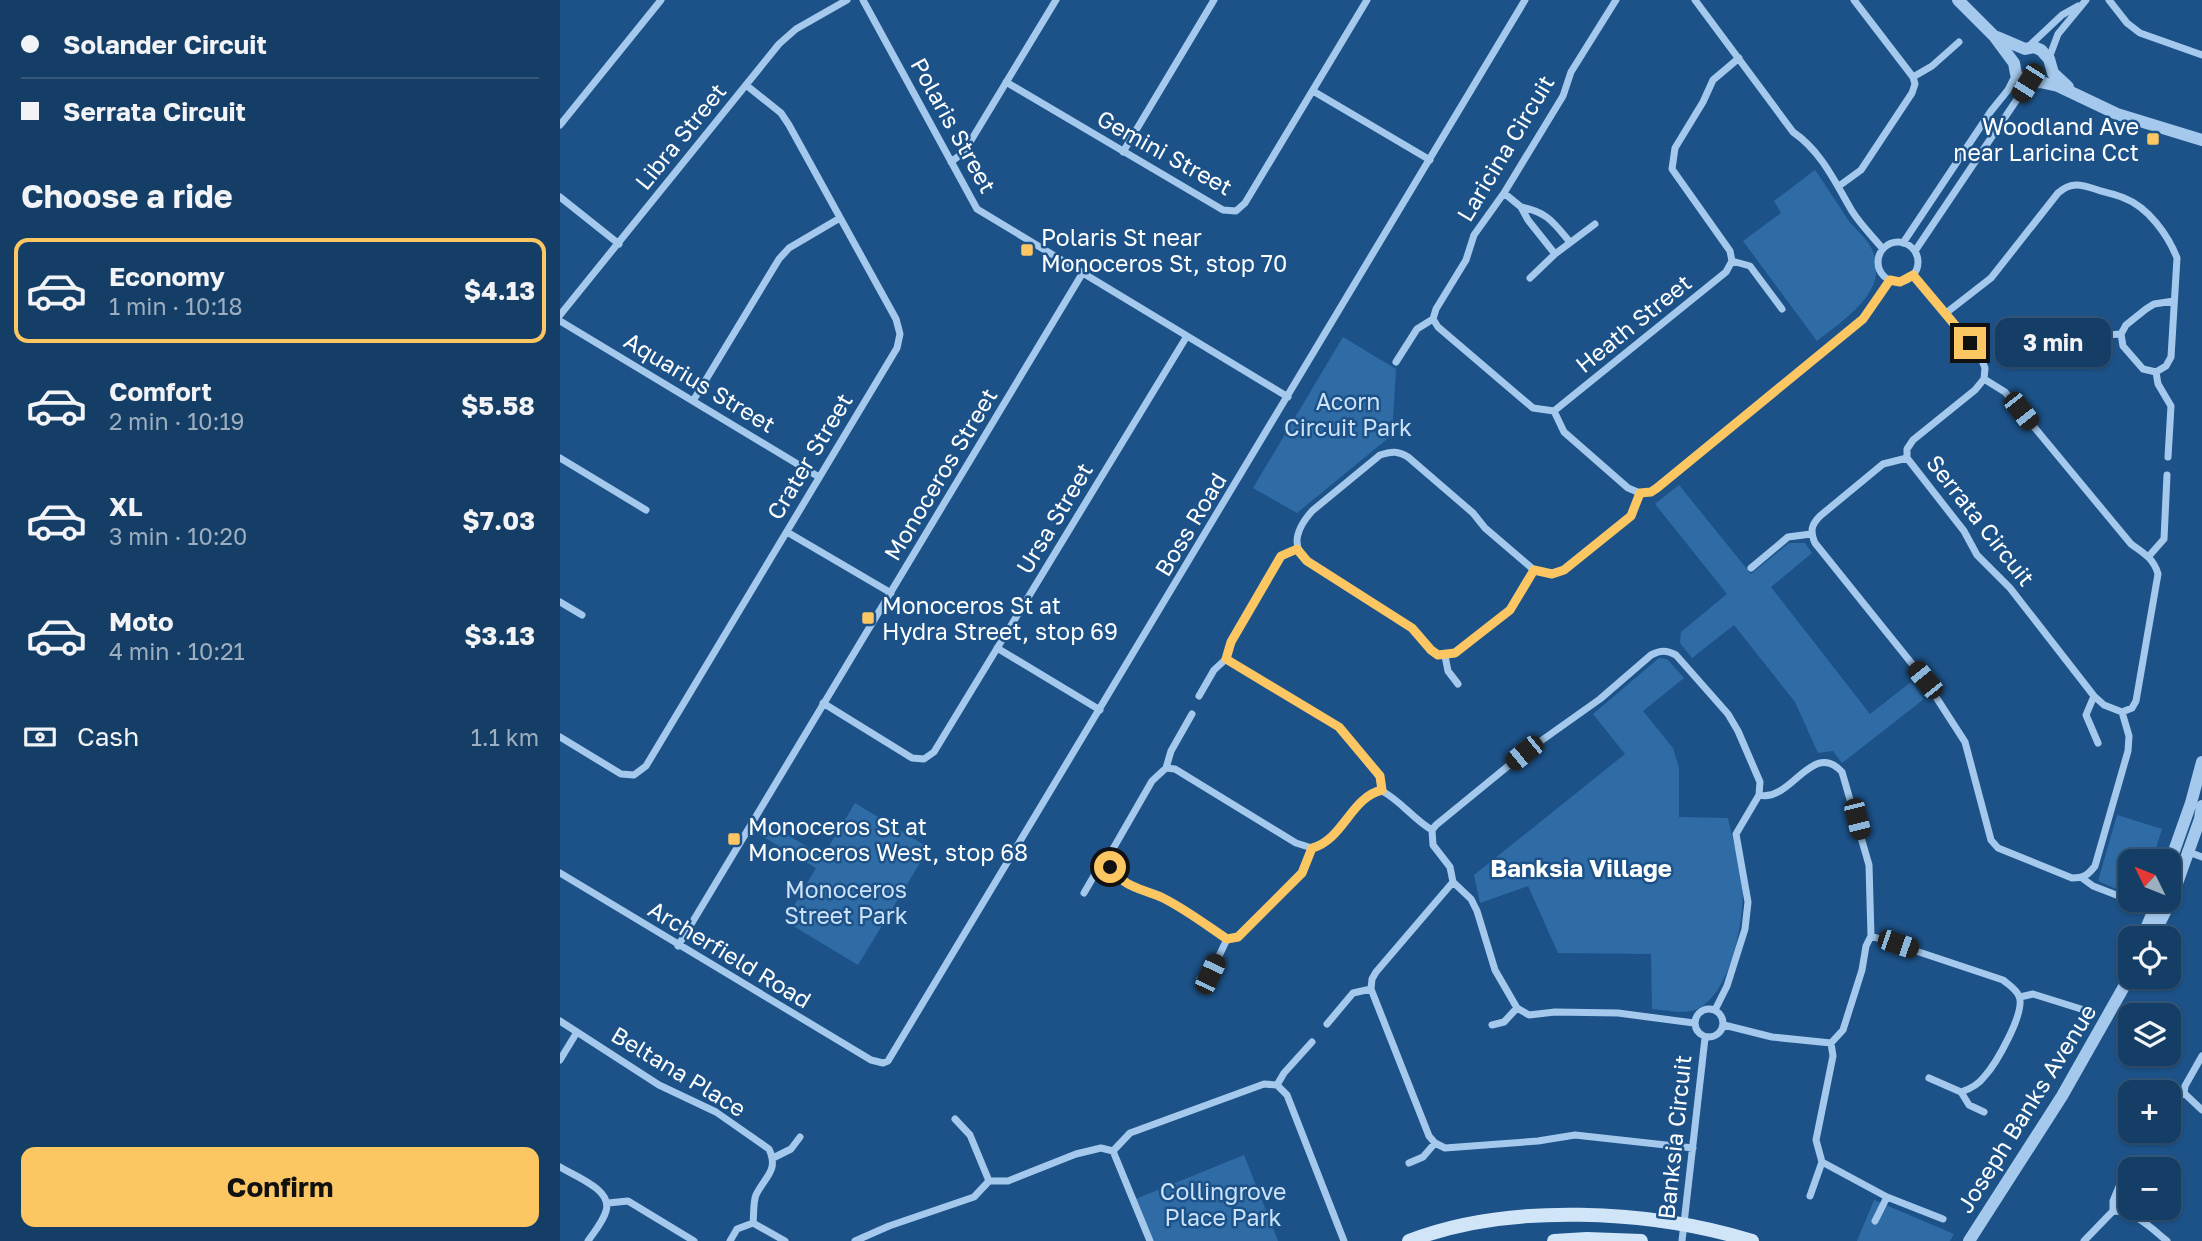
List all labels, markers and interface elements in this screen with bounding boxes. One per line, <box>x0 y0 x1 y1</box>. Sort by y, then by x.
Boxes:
text: Solander Circuit <box>63 29 267 60</box>
street label: Polaris Street <box>905 53 1003 197</box>
car <box>2008 60 2049 106</box>
street label: Laricina Circuit <box>1450 70 1560 226</box>
street label: Libra Street <box>629 77 731 195</box>
text: Serrata Circuit <box>63 96 246 127</box>
street label: Gemini Street <box>1093 103 1237 201</box>
place label: Woodland Ave near Laricina Cct <box>1953 112 2139 166</box>
marker: Woodland Ave near Laricina Cct <box>2145 131 2161 147</box>
text: Choose a ride <box>21 177 233 215</box>
place label: Polaris St near Monoceros St, stop 70 <box>1041 223 1287 277</box>
marker: Polaris St near Monoceros St, stop 70 <box>1019 242 1035 258</box>
icon: car <box>25 259 88 322</box>
text: Economy <box>109 261 225 292</box>
street label: Heath Street <box>1569 268 1697 378</box>
text: $4.13 <box>464 275 535 306</box>
text: 1 min · 10:18 <box>109 292 242 320</box>
callout: 3 min <box>1994 318 2110 368</box>
street label: Aquarius Street <box>619 326 781 438</box>
route end <box>1954 327 1986 359</box>
text: 3 min <box>2023 328 2083 356</box>
icon: car <box>25 374 88 437</box>
text: Comfort <box>109 376 212 407</box>
street label: Monoceros Street <box>878 383 1002 565</box>
park label: Acorn Circuit Park <box>1284 387 1412 441</box>
street label: Crater Street <box>760 388 858 524</box>
car <box>2000 388 2043 434</box>
text: $5.58 <box>461 390 535 421</box>
text: 2 min · 10:19 <box>109 407 245 435</box>
street label: Serrata Circuit <box>1921 449 2041 591</box>
street label: Ursa Street <box>1010 457 1098 579</box>
street label: Boss Road <box>1148 467 1232 581</box>
icon: car <box>25 489 88 552</box>
text: XL <box>109 491 143 522</box>
text: $7.03 <box>462 505 535 536</box>
text: 3 min · 10:20 <box>109 522 247 550</box>
place label: Monoceros St at Hydra Street, stop 69 <box>882 591 1118 645</box>
icon: car <box>25 604 88 667</box>
text: Moto <box>109 606 174 637</box>
marker: Monoceros St at Hydra Street, stop 69 <box>860 610 876 626</box>
text: $3.13 <box>464 620 535 651</box>
text: 4 min · 10:21 <box>109 637 245 665</box>
car <box>1904 657 1947 703</box>
icon: cash <box>21 718 59 756</box>
text: Cash <box>77 721 139 752</box>
text: 1.1 km <box>471 723 539 751</box>
car <box>1502 732 1547 774</box>
car <box>1842 796 1873 842</box>
place label: Monoceros St at Monoceros West, stop 68 <box>748 812 1028 866</box>
marker: Monoceros St at Monoceros West, stop 68 <box>726 831 742 847</box>
north arrow <box>2118 849 2180 912</box>
map controls <box>2118 849 2181 1220</box>
route start <box>1094 851 1126 883</box>
district label: Banksia Village <box>1490 853 1672 882</box>
park label: Monoceros Street Park <box>784 875 908 929</box>
street label: Archerfield Road <box>644 894 816 1014</box>
button: locate <box>2118 926 2181 989</box>
car <box>1875 927 1922 961</box>
car <box>1192 951 1229 997</box>
street label: Joseph Banks Avenue <box>1950 998 2102 1218</box>
button: layers <box>2118 1003 2181 1066</box>
street label: Beltana Place <box>607 1020 751 1122</box>
street label: Banksia Circuit <box>1651 1053 1697 1221</box>
button: + <box>2118 1080 2181 1143</box>
button: Confirm <box>21 1147 539 1227</box>
button: − <box>2118 1157 2181 1220</box>
park label: Collingrove Place Park <box>1160 1177 1286 1231</box>

